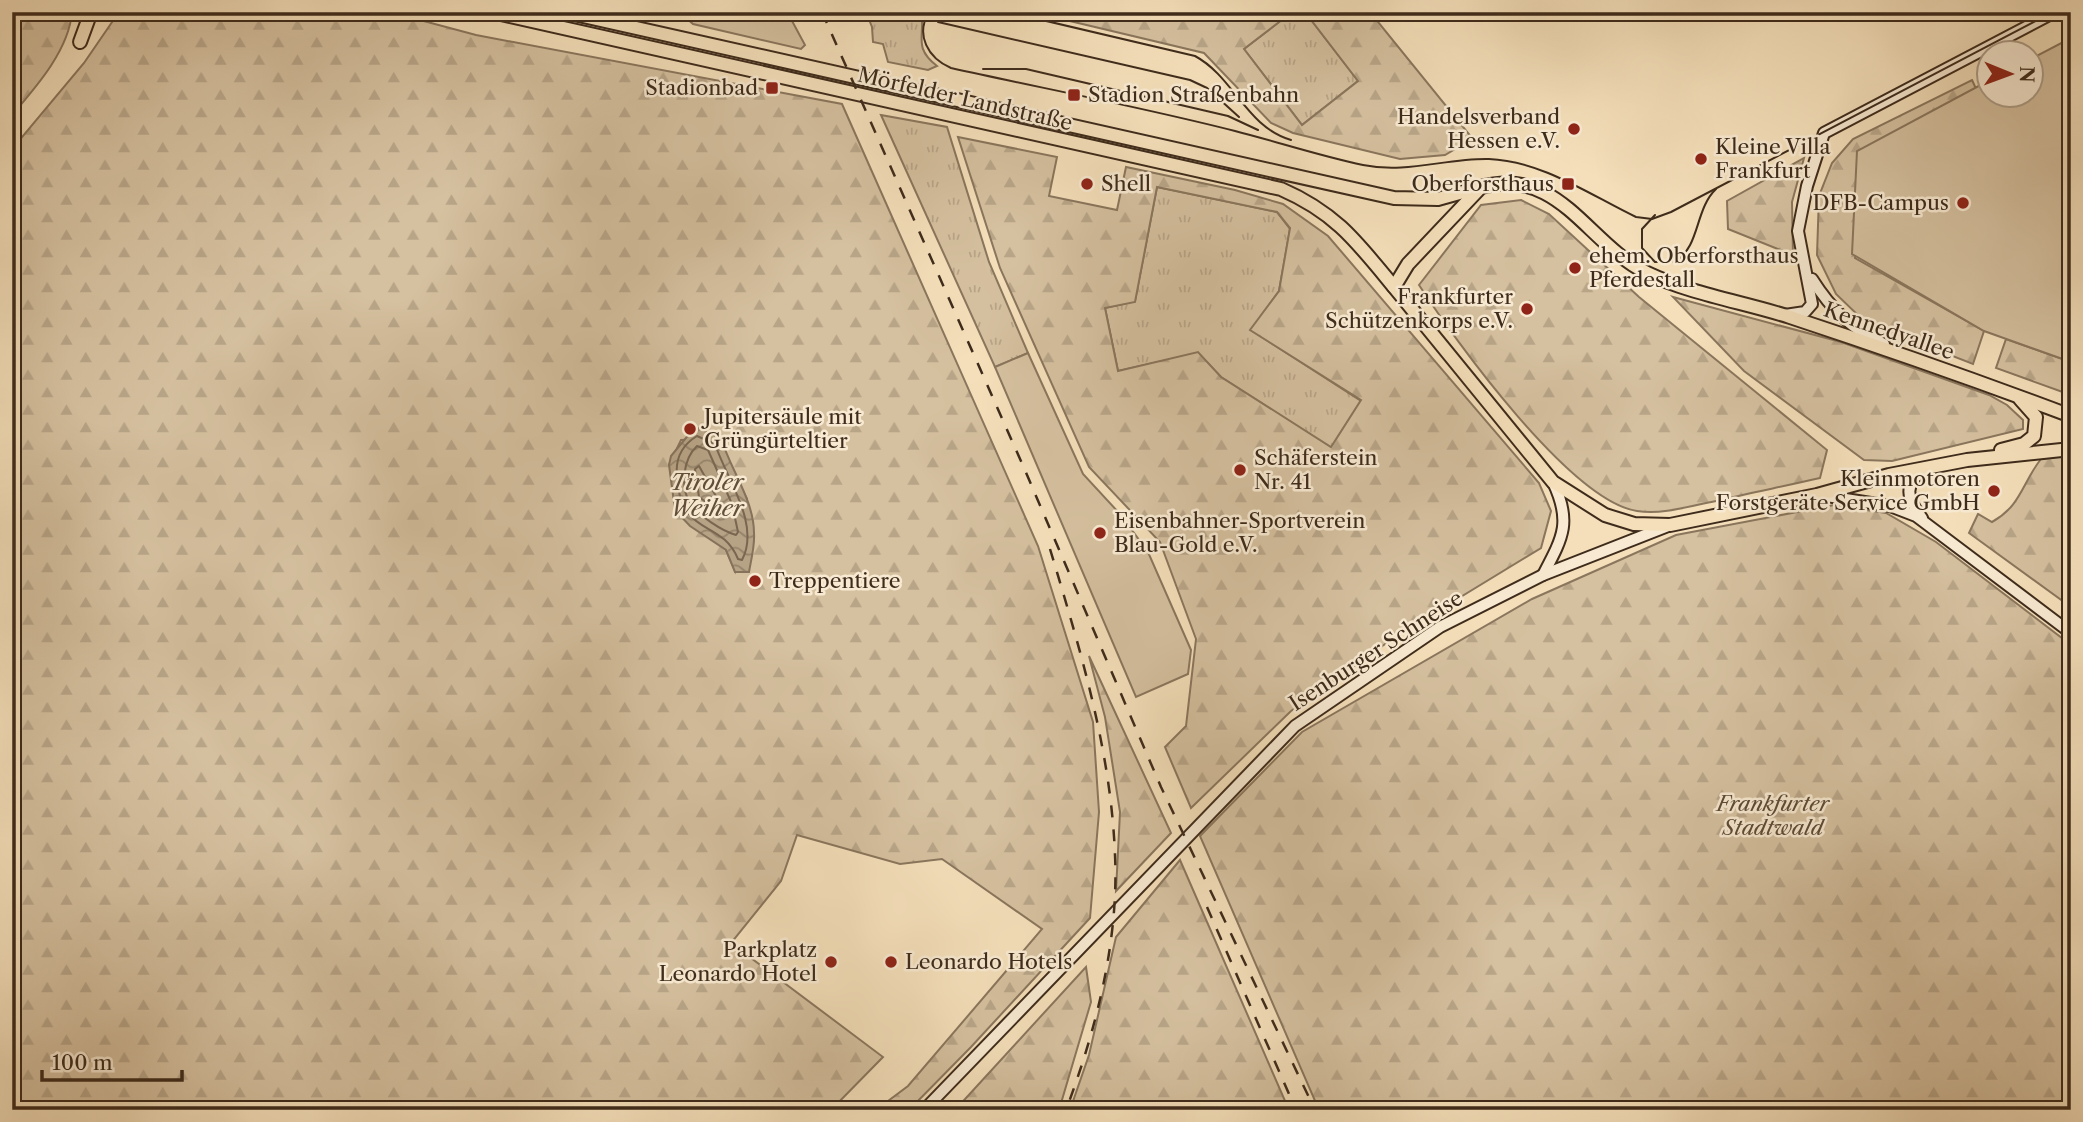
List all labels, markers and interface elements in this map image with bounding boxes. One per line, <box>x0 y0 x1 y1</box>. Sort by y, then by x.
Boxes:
north arrow <box>1974 38 2044 108</box>
street label: Mörfelder Landstraße <box>855 62 1075 135</box>
text: N <box>2015 66 2038 83</box>
place label: Stadionbad <box>645 75 758 100</box>
marker: Stadionbad <box>764 80 780 96</box>
place label: Stadion Straßenbahn <box>1088 82 1299 107</box>
marker: Stadion Straßenbahn <box>1066 87 1082 103</box>
place label: Handelsverband Hessen e.V. <box>1397 104 1560 153</box>
marker: Handelsverband Hessen e.V. <box>1566 121 1582 137</box>
place label: Kleine Villa Frankfurt <box>1715 134 1831 183</box>
marker: Kleine Villa Frankfurt <box>1693 151 1709 167</box>
place label: Shell <box>1101 171 1151 196</box>
place label: Oberforsthaus <box>1412 171 1554 196</box>
marker: Shell <box>1079 176 1095 192</box>
marker: Oberforsthaus <box>1560 176 1576 192</box>
place label: DFB-Campus <box>1812 190 1949 215</box>
marker: DFB-Campus <box>1955 195 1971 211</box>
place label: ehem. Oberforsthaus Pferdestall <box>1589 243 1799 292</box>
marker: ehem. Oberforsthaus Pferdestall <box>1567 260 1583 276</box>
place label: Frankfurter Schützenkorps e.V. <box>1325 284 1513 333</box>
street label: Kennedyallee <box>1821 297 1958 365</box>
marker: Frankfurter Schützenkorps e.V. <box>1519 301 1535 317</box>
place label: Jupitersäule mit Grüngürteltier <box>701 404 862 453</box>
marker: Jupitersäule mit Grüngürteltier <box>682 421 698 437</box>
place label: Schäferstein Nr. 41 <box>1254 445 1377 494</box>
marker: Schäferstein Nr. 41 <box>1232 462 1248 478</box>
place label: Kleinmotoren Forstgeräte Service GmbH <box>1716 466 1980 515</box>
water label: Tiroler Weiher <box>670 468 745 522</box>
marker: Kleinmotoren Forstgeräte Service GmbH <box>1986 483 2002 499</box>
place label: Eisenbahner-Sportverein Blau-Gold e.V. <box>1114 508 1365 557</box>
marker: Eisenbahner-Sportverein Blau-Gold e.V. <box>1092 525 1108 541</box>
place label: Treppentiere <box>769 568 900 593</box>
marker: Treppentiere <box>747 573 763 589</box>
street label: Isenburger Schneise <box>1284 585 1467 716</box>
park label: Frankfurter Stadtwald <box>1715 791 1831 840</box>
place label: Parkplatz Leonardo Hotel <box>659 937 817 986</box>
place label: Leonardo Hotels <box>905 949 1072 974</box>
marker: Parkplatz Leonardo Hotel <box>823 954 839 970</box>
marker: Leonardo Hotels <box>883 954 899 970</box>
scale bar <box>42 1038 182 1082</box>
text: 100 m <box>52 1050 113 1075</box>

